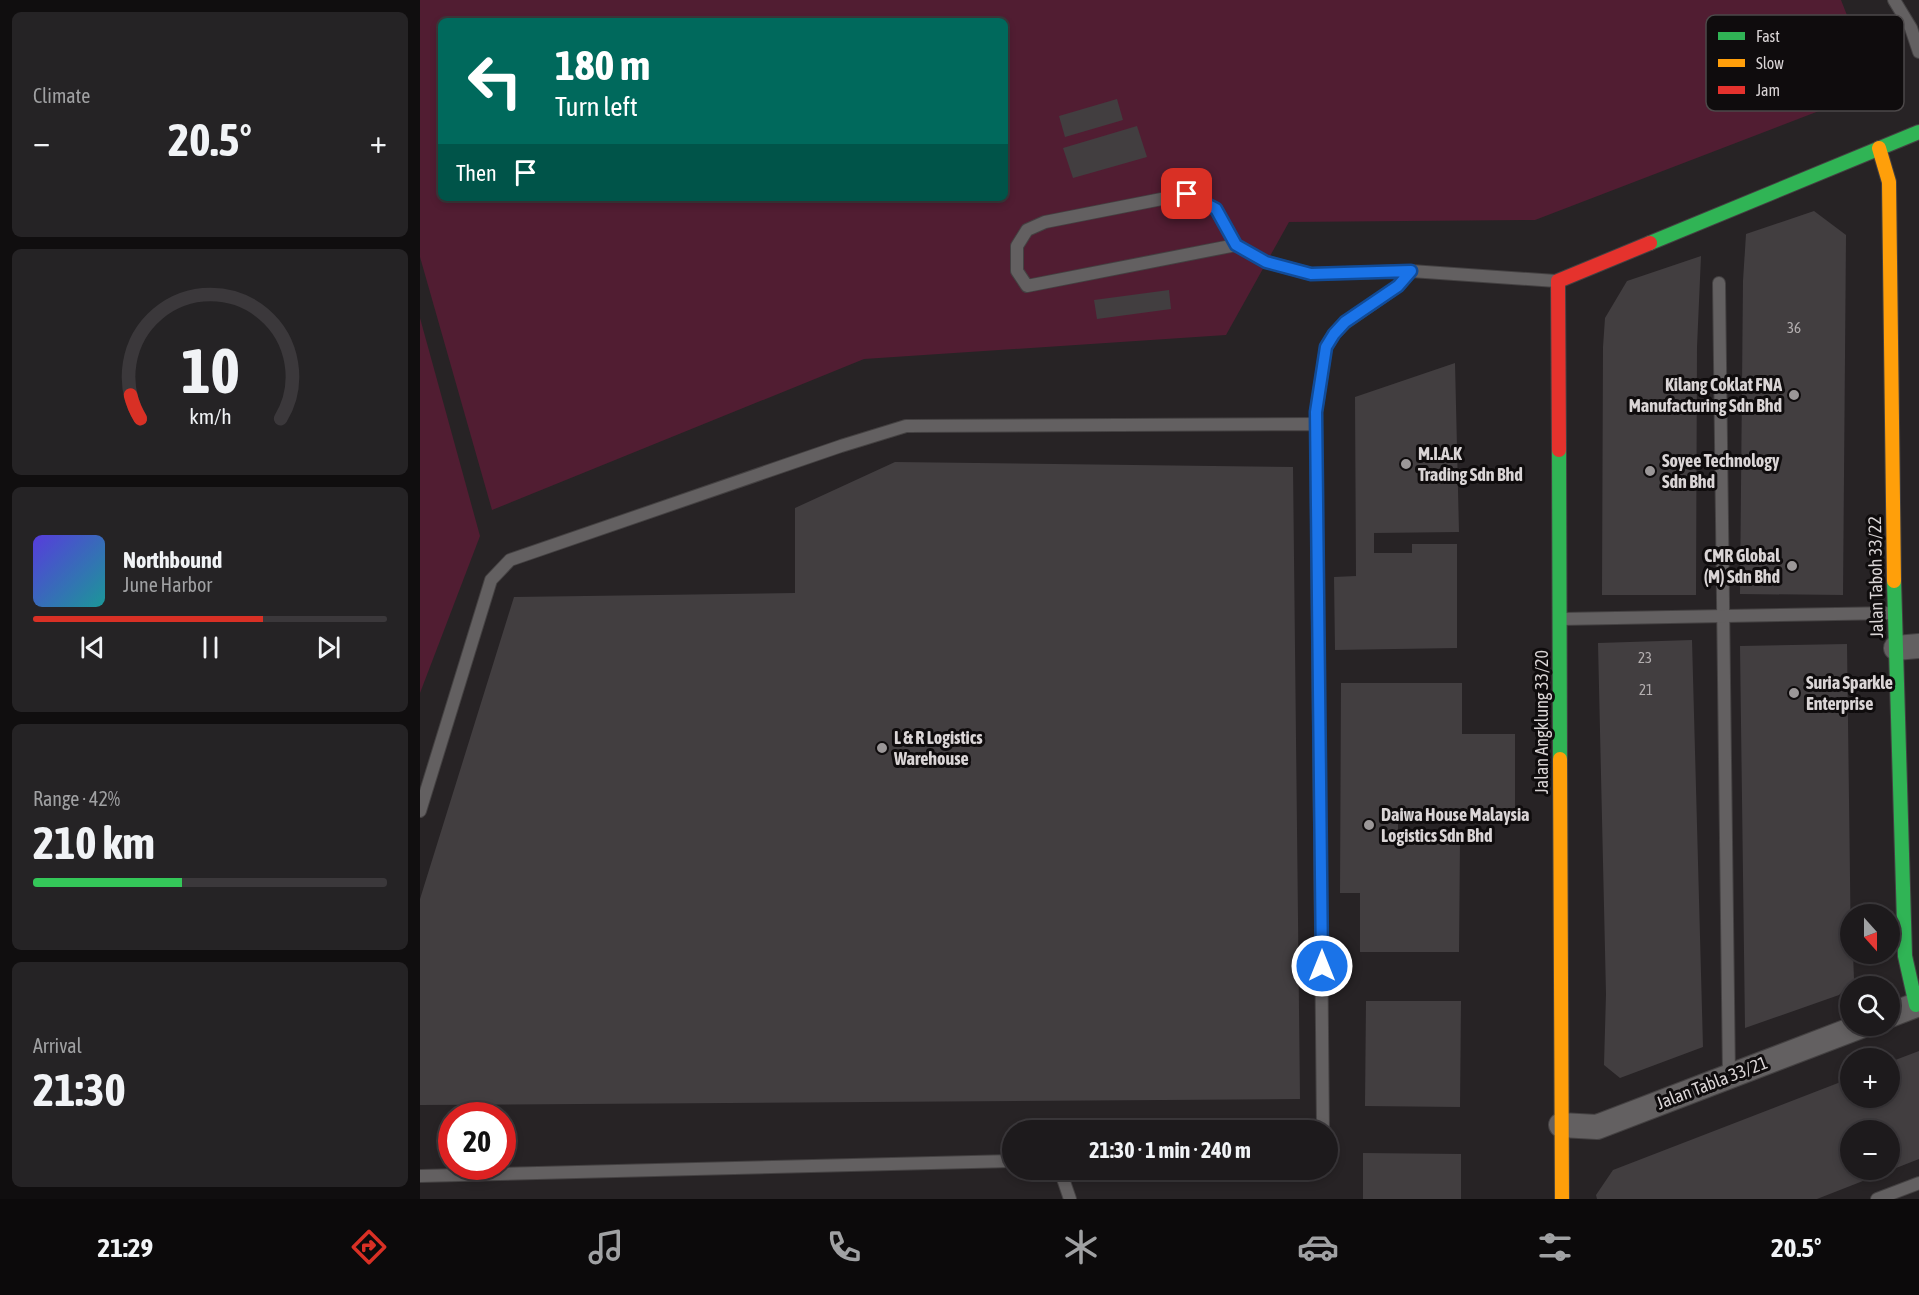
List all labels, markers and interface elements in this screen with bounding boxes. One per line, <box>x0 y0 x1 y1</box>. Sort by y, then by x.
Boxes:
legend <box>1706 15 1904 111</box>
text: Fast <box>1756 27 1780 45</box>
text: 180 m <box>555 41 650 89</box>
icon: left <box>456 42 534 120</box>
text: Slow <box>1756 54 1784 72</box>
text: Jam <box>1756 81 1780 99</box>
text: Climate <box>33 84 90 107</box>
text: Turn left <box>555 91 638 122</box>
text: 20.5° <box>168 114 252 166</box>
text: − <box>33 122 50 160</box>
text: + <box>370 122 387 160</box>
icon: arrive <box>509 156 542 189</box>
text: Then <box>456 160 497 186</box>
pin <box>1161 168 1212 219</box>
icon: arrive <box>1170 177 1203 210</box>
house number: 36 <box>1787 319 1801 336</box>
text: 10 <box>181 335 239 406</box>
place label: Kilang Coklat FNA Manufacturing Sdn Bhd <box>1629 374 1782 416</box>
marker: Kilang Coklat FNA Manufacturing Sdn Bhd <box>1787 388 1801 402</box>
text: km/h <box>189 405 231 430</box>
place label: M.I.A.K Trading Sdn Bhd <box>1418 443 1523 485</box>
place label: Soyee Technology Sdn Bhd <box>1662 450 1780 492</box>
marker: M.I.A.K Trading Sdn Bhd <box>1399 457 1413 471</box>
marker: Soyee Technology Sdn Bhd <box>1643 464 1657 478</box>
street label: Jalan Taboh 33/22 <box>1864 516 1887 638</box>
place label: CMR Global (M) Sdn Bhd <box>1704 545 1780 587</box>
text: Northbound <box>123 547 222 573</box>
marker: CMR Global (M) Sdn Bhd <box>1785 559 1799 573</box>
text: June Harbor <box>123 573 212 596</box>
icon: previous <box>76 631 109 664</box>
icon: pause <box>194 631 227 664</box>
icon: next <box>312 631 345 664</box>
house number: 23 <box>1638 649 1652 666</box>
street label: Jalan Angklung 33/20 <box>1531 650 1552 794</box>
place label: Suria Sparkle Enterprise <box>1806 672 1893 714</box>
house number: 21 <box>1639 681 1653 698</box>
marker: Suria Sparkle Enterprise <box>1787 686 1801 700</box>
place label: L & R Logistics Warehouse <box>893 727 983 769</box>
marker: L & R Logistics Warehouse <box>875 741 889 755</box>
text: Range · 42% <box>33 787 120 810</box>
place label: Daiwa House Malaysia Logistics Sdn Bhd <box>1381 804 1529 846</box>
text: 210 km <box>33 817 155 869</box>
marker: Daiwa House Malaysia Logistics Sdn Bhd <box>1362 818 1376 832</box>
north arrow <box>1840 904 1900 964</box>
map controls <box>1840 904 1900 1180</box>
position arrow <box>1290 934 1354 998</box>
button: search <box>1840 976 1900 1036</box>
text: Arrival <box>33 1034 82 1057</box>
button: + <box>1840 1048 1900 1108</box>
street label: Jalan Tabla 33/21 <box>1653 1052 1770 1113</box>
text: 21:30 <box>33 1064 126 1116</box>
speed limit sign: 20 <box>438 1102 516 1180</box>
button: − <box>1840 1120 1900 1180</box>
text: 21:30 · 1 min · 240 m <box>1089 1137 1251 1163</box>
icon: directions <box>348 1226 390 1268</box>
icon: music <box>585 1226 627 1268</box>
icon: phone <box>823 1226 865 1268</box>
icon: climate <box>1060 1226 1102 1268</box>
icon: car <box>1297 1226 1339 1268</box>
icon: filters <box>1534 1226 1576 1268</box>
text: 21:29 <box>98 1232 153 1263</box>
text: 20.5° <box>1771 1232 1821 1263</box>

